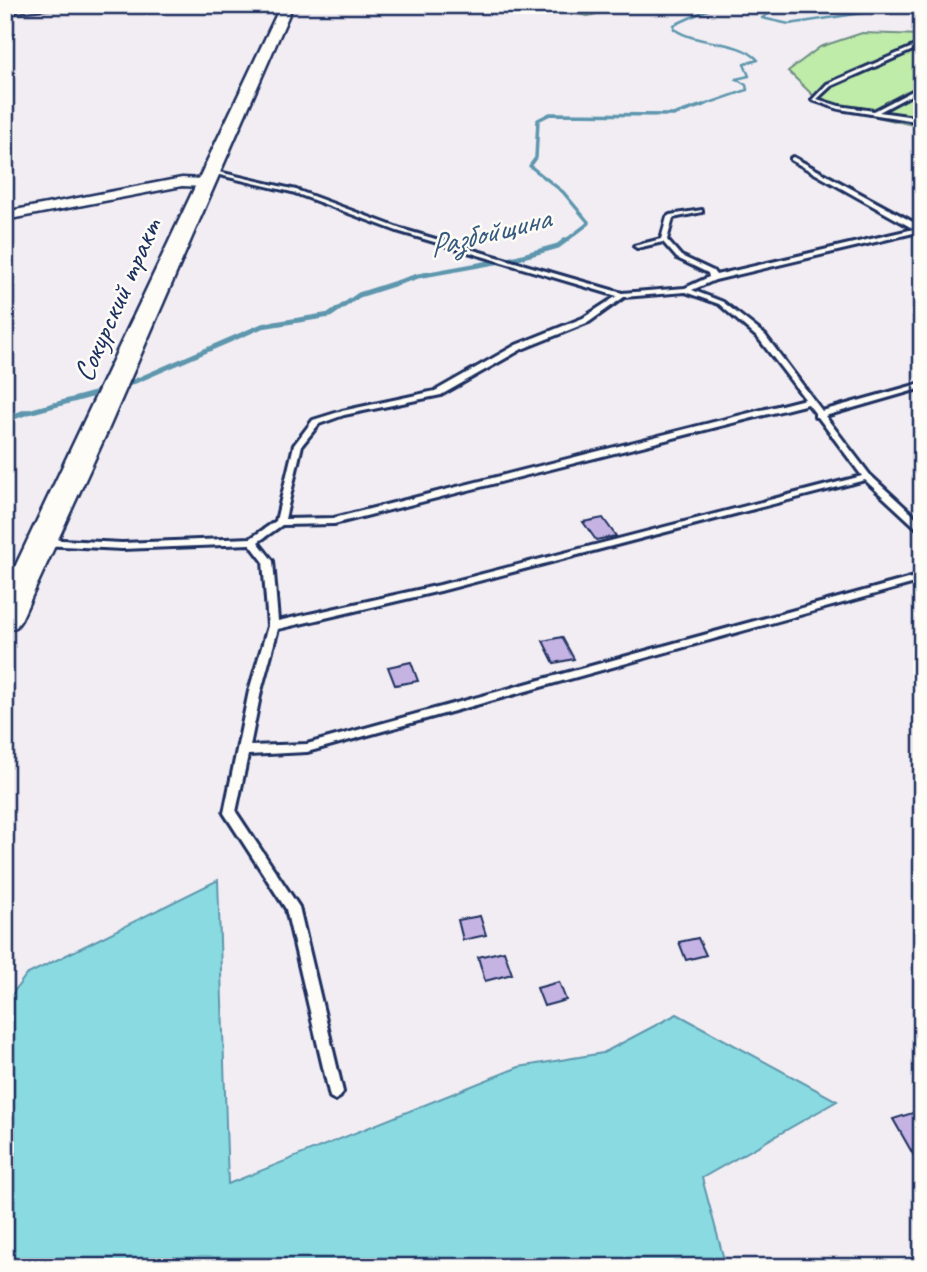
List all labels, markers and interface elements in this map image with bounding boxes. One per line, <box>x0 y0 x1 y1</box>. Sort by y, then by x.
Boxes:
water label: Разбойщина <box>424 196 557 267</box>
street label: Сокурский тракт <box>64 210 171 387</box>

